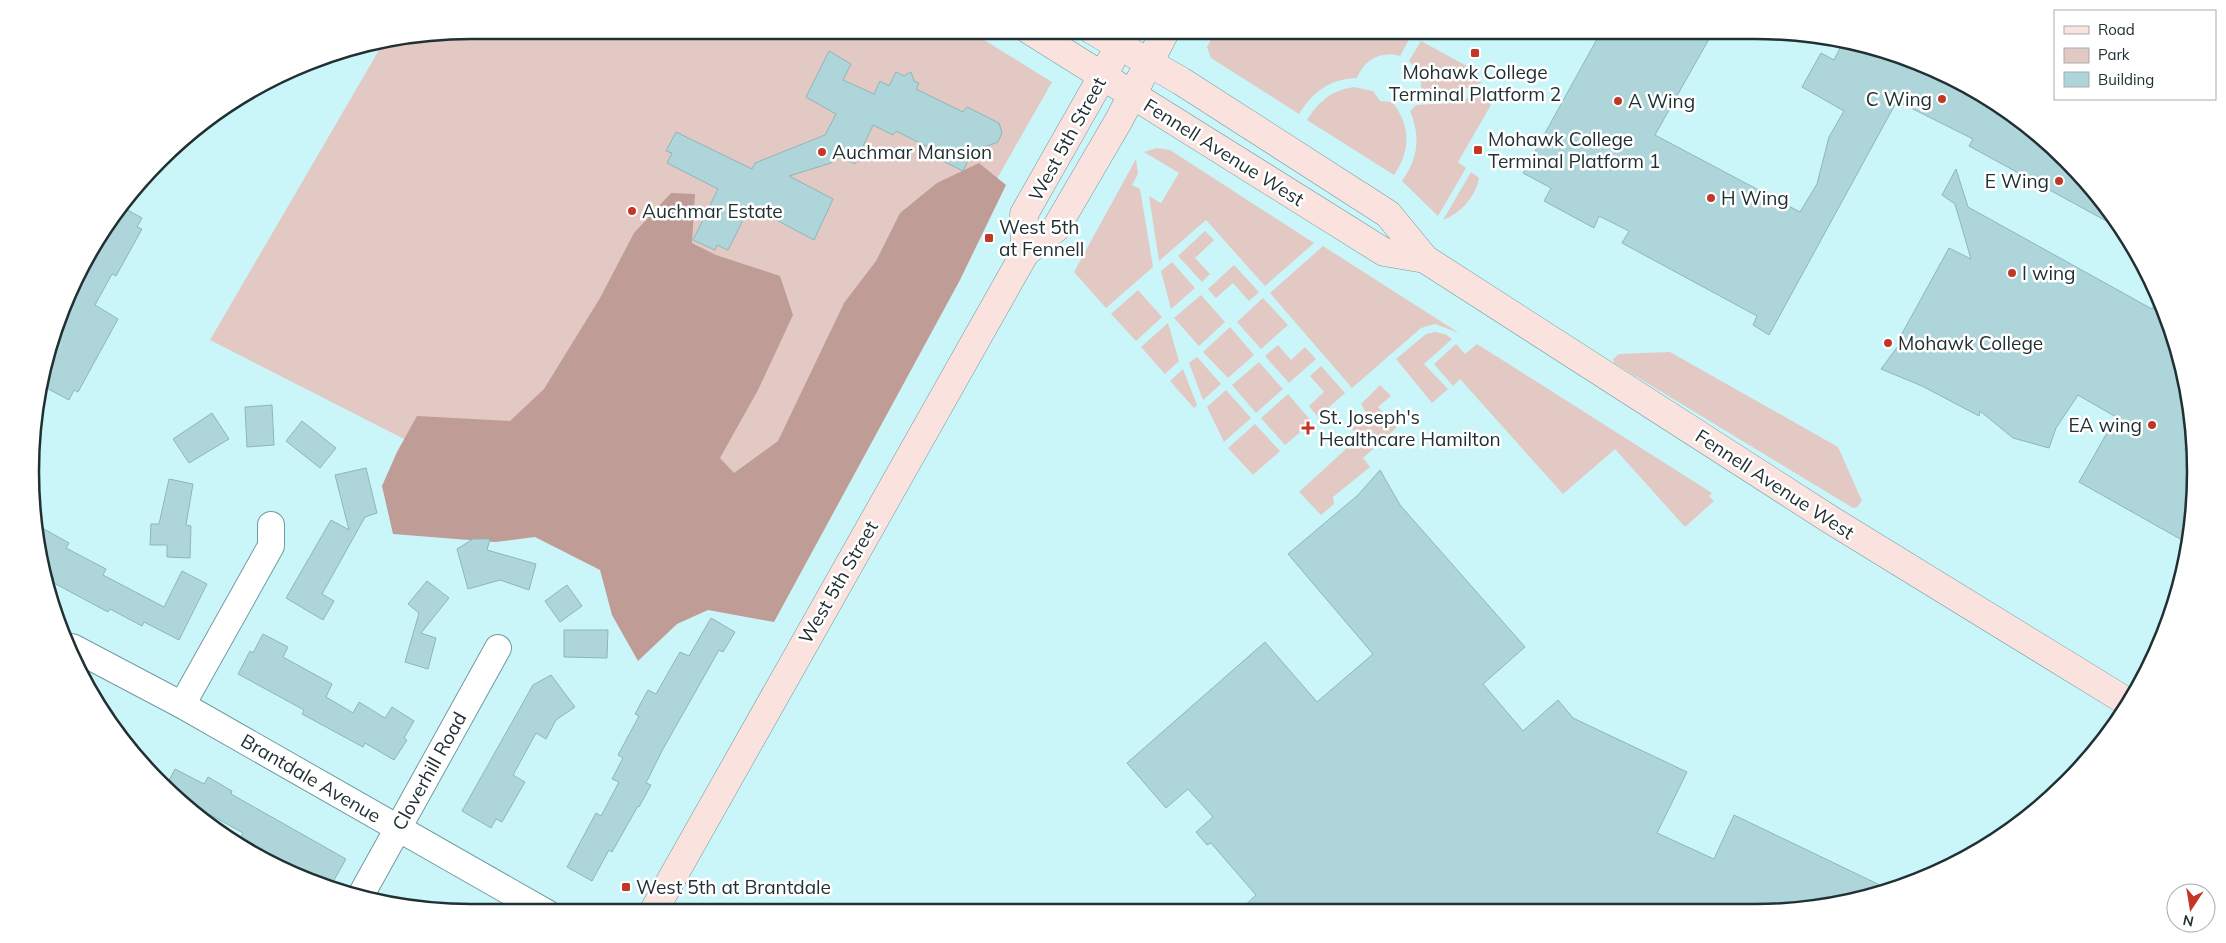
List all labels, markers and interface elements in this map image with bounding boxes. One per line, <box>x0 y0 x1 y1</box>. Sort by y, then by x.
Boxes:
legend <box>2054 10 2216 100</box>
text: Road <box>2098 20 2135 39</box>
text: Park <box>2098 45 2130 64</box>
marker: Mohawk College Terminal Platform 2 <box>1469 47 1481 59</box>
place label: Mohawk College Terminal Platform 2 <box>1389 60 1561 106</box>
text: Building <box>2098 70 2154 89</box>
street label: West 5th Street <box>1023 73 1111 205</box>
place label: C Wing <box>1866 87 1932 111</box>
place label: A Wing <box>1628 89 1695 113</box>
street label: Fennell Avenue West <box>1139 93 1309 211</box>
marker: C Wing <box>1936 93 1948 105</box>
marker: A Wing <box>1612 95 1624 107</box>
place label: Mohawk College Terminal Platform 1 <box>1488 127 1660 173</box>
place label: Auchmar Mansion <box>832 140 992 164</box>
marker: Mohawk College Terminal Platform 1 <box>1472 144 1484 156</box>
marker: Auchmar Mansion <box>816 146 828 158</box>
place label: E Wing <box>1985 169 2049 193</box>
marker: E Wing <box>2053 175 2065 187</box>
place label: H Wing <box>1721 186 1789 210</box>
marker: H Wing <box>1705 192 1717 204</box>
place label: Auchmar Estate <box>642 199 783 223</box>
marker: Auchmar Estate <box>626 205 638 217</box>
place label: West 5th at Fennell <box>999 215 1084 261</box>
marker: West 5th at Fennell <box>983 232 995 244</box>
place label: I wing <box>2022 261 2076 285</box>
marker: I wing <box>2006 267 2018 279</box>
place label: Mohawk College <box>1898 331 2043 355</box>
marker: Mohawk College <box>1882 337 1894 349</box>
place label: St. Joseph's Healthcare Hamilton <box>1319 405 1501 451</box>
place label: EA wing <box>2069 413 2142 437</box>
marker: EA wing <box>2146 419 2158 431</box>
marker: St. Joseph's Healthcare Hamilton <box>1301 421 1315 435</box>
street label: Fennell Avenue West <box>1691 424 1859 545</box>
street label: West 5th Street <box>793 516 883 648</box>
street label: Cloverhill Road <box>387 708 471 834</box>
street label: Brantdale Avenue <box>237 728 385 828</box>
place label: West 5th at Brantdale <box>636 875 831 899</box>
marker: West 5th at Brantdale <box>620 881 632 893</box>
north arrow <box>2166 883 2216 933</box>
text: N <box>2181 911 2195 931</box>

